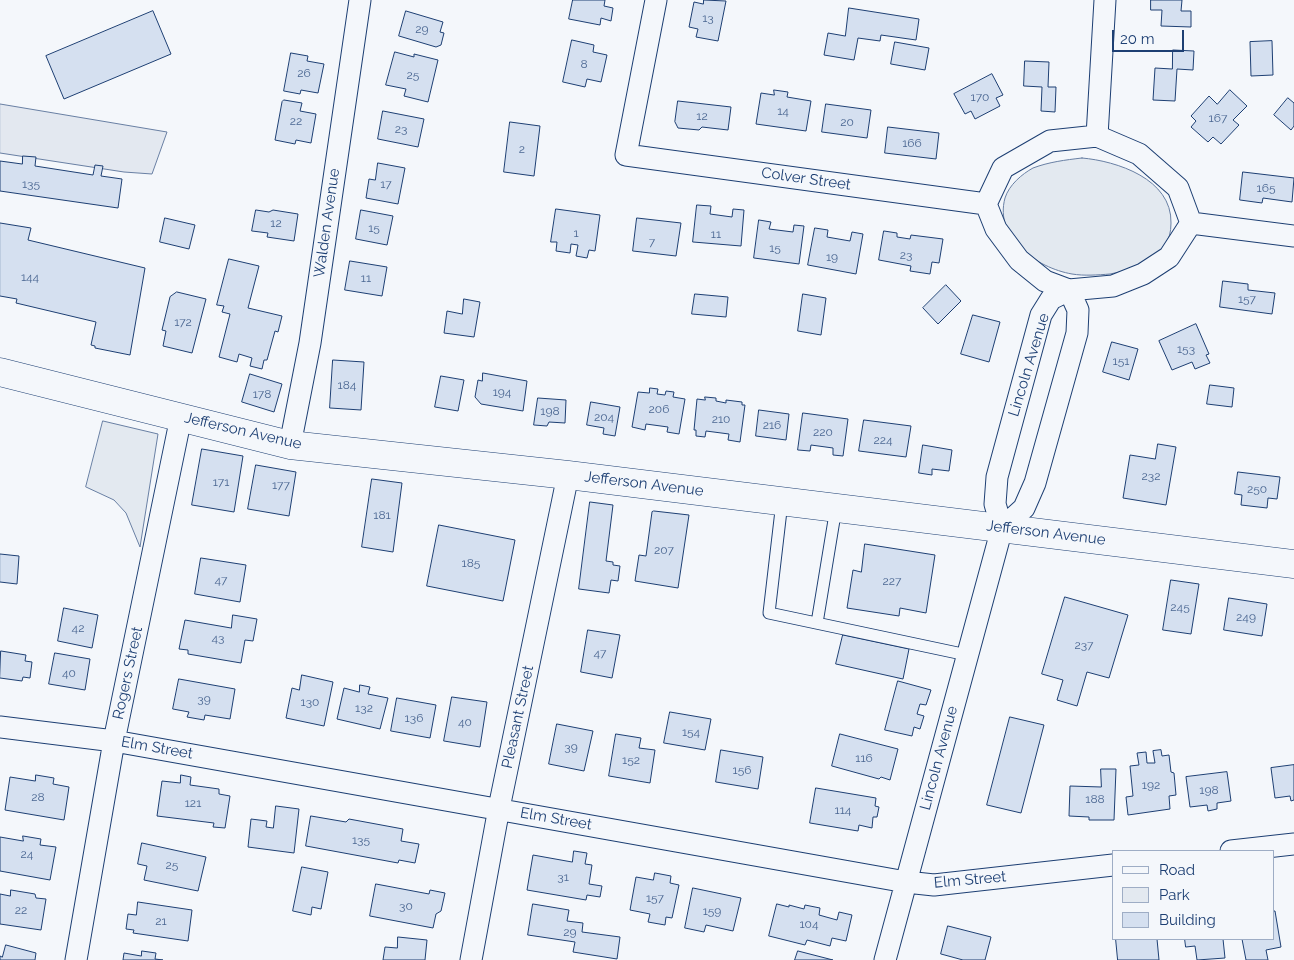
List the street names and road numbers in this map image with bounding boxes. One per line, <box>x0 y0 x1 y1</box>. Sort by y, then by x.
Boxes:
street label: Colver Street <box>760 164 852 194</box>
street label: Walden Avenue <box>310 167 344 279</box>
street label: Lincoln Avenue <box>1005 311 1053 419</box>
street label: Jefferson Avenue <box>183 409 303 453</box>
street label: Jefferson Avenue <box>583 468 705 500</box>
street label: Jefferson Avenue <box>985 517 1107 549</box>
street label: Rogers Street <box>109 625 147 721</box>
street label: Pleasant Street <box>498 664 538 770</box>
street label: Lincoln Avenue <box>916 704 962 812</box>
street label: Elm Street <box>120 733 194 763</box>
street label: Elm Street <box>519 804 593 834</box>
street label: Elm Street <box>933 868 1007 892</box>

